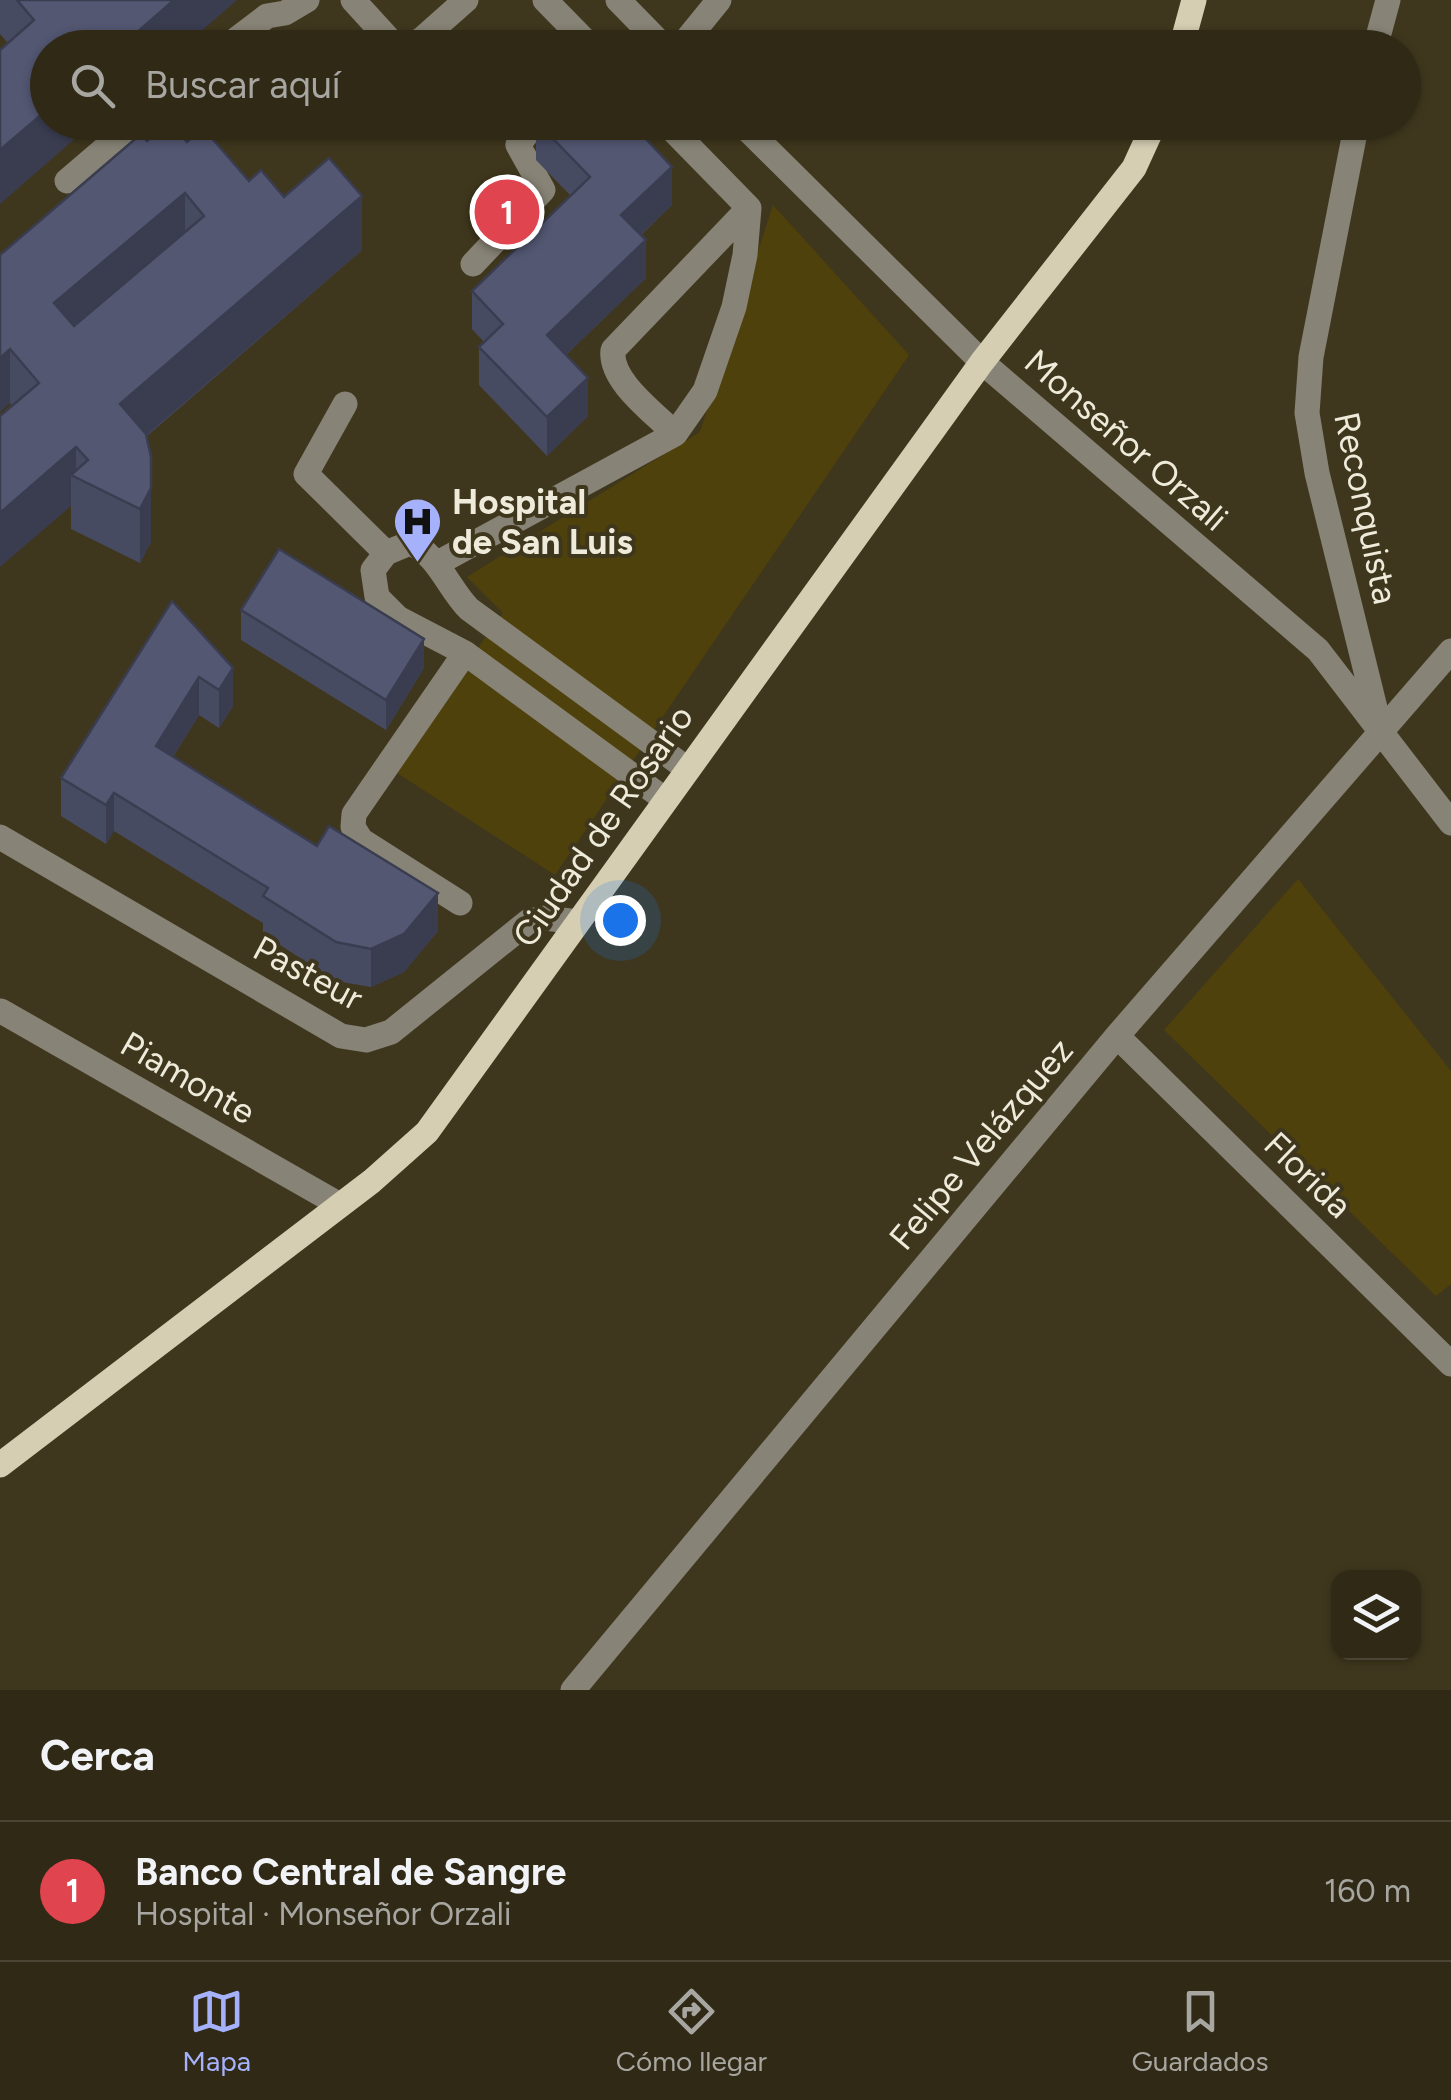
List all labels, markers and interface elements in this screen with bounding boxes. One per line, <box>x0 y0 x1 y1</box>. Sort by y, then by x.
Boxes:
search box <box>30 30 1421 140</box>
icon: search <box>65 58 120 113</box>
text: Buscar aquí <box>145 62 341 108</box>
pin: 1 <box>474 174 540 250</box>
street label: Monseñor Orzali <box>1016 340 1236 540</box>
street label: Reconquista <box>1325 408 1407 608</box>
place label: Hospital de San Luis <box>452 481 633 563</box>
hospital icon: Hospital de San Luis <box>391 496 443 564</box>
street label: Ciudad de Rosario <box>504 697 702 955</box>
your location <box>595 895 646 946</box>
street label: Pasteur <box>246 927 370 1019</box>
street label: Piamonte <box>113 1023 263 1133</box>
street label: Felipe Velázquez <box>880 1030 1082 1258</box>
street label: Florida <box>1256 1123 1360 1227</box>
map controls <box>1331 1570 1421 1660</box>
button: layers <box>1331 1570 1421 1660</box>
text: Cerca <box>40 1730 155 1781</box>
text: Banco Central de Sangre <box>135 1849 566 1895</box>
text: 1 <box>66 1872 79 1910</box>
text: 160 m <box>1324 1872 1411 1910</box>
text: Hospital · Monseñor Orzali <box>135 1895 511 1933</box>
tab: Mapa <box>182 1984 251 2078</box>
tab: Cómo llegar <box>616 1984 767 2078</box>
tab: Guardados <box>1132 1984 1269 2078</box>

